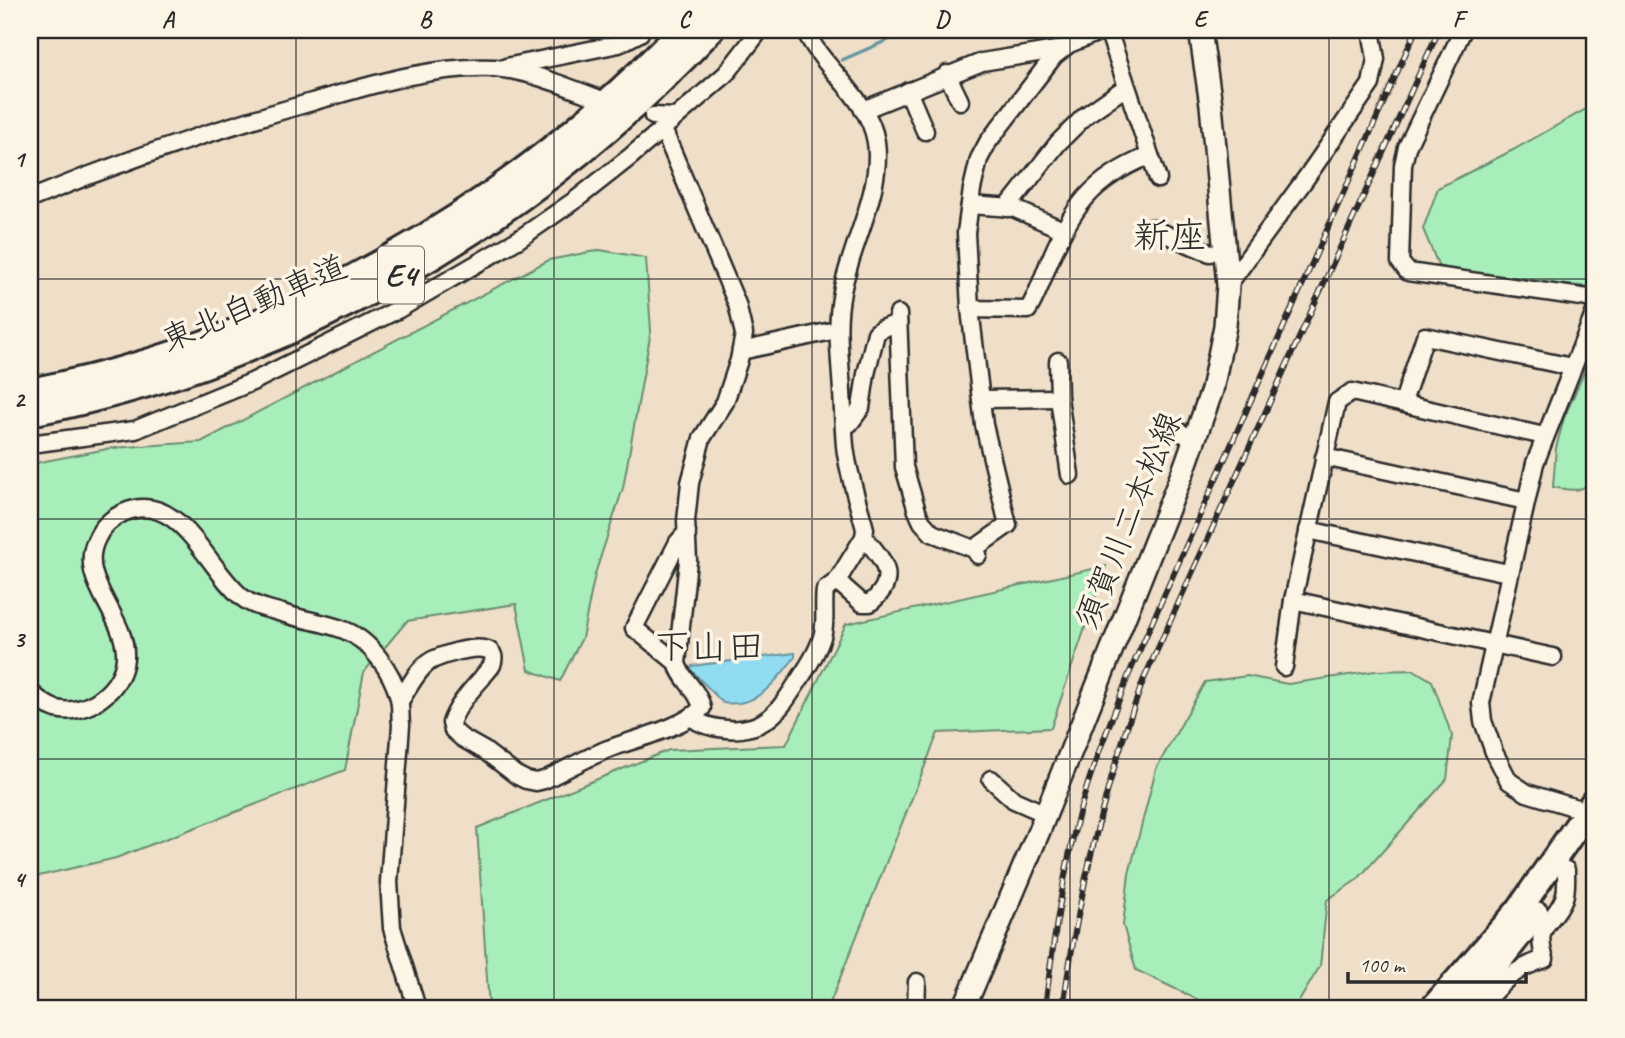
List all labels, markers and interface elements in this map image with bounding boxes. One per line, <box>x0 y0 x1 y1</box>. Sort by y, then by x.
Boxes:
text: A <box>162 5 176 34</box>
text: B <box>419 5 433 34</box>
text: C <box>679 5 693 34</box>
text: D <box>935 5 951 34</box>
text: E <box>1194 5 1210 34</box>
text: F <box>1453 5 1469 34</box>
text: 1 <box>14 145 27 174</box>
district label: 新座 <box>1133 212 1207 259</box>
street label: 東北自動車道 <box>155 245 353 361</box>
road number: E4 <box>378 246 424 304</box>
text: 2 <box>14 385 27 414</box>
street label: 須賀川二本松線 <box>1065 405 1191 635</box>
district label: 下山田 <box>654 623 765 670</box>
text: 3 <box>14 625 27 654</box>
text: 4 <box>14 865 27 894</box>
scale bar <box>1348 940 1527 984</box>
text: 100 m <box>1359 952 1406 978</box>

